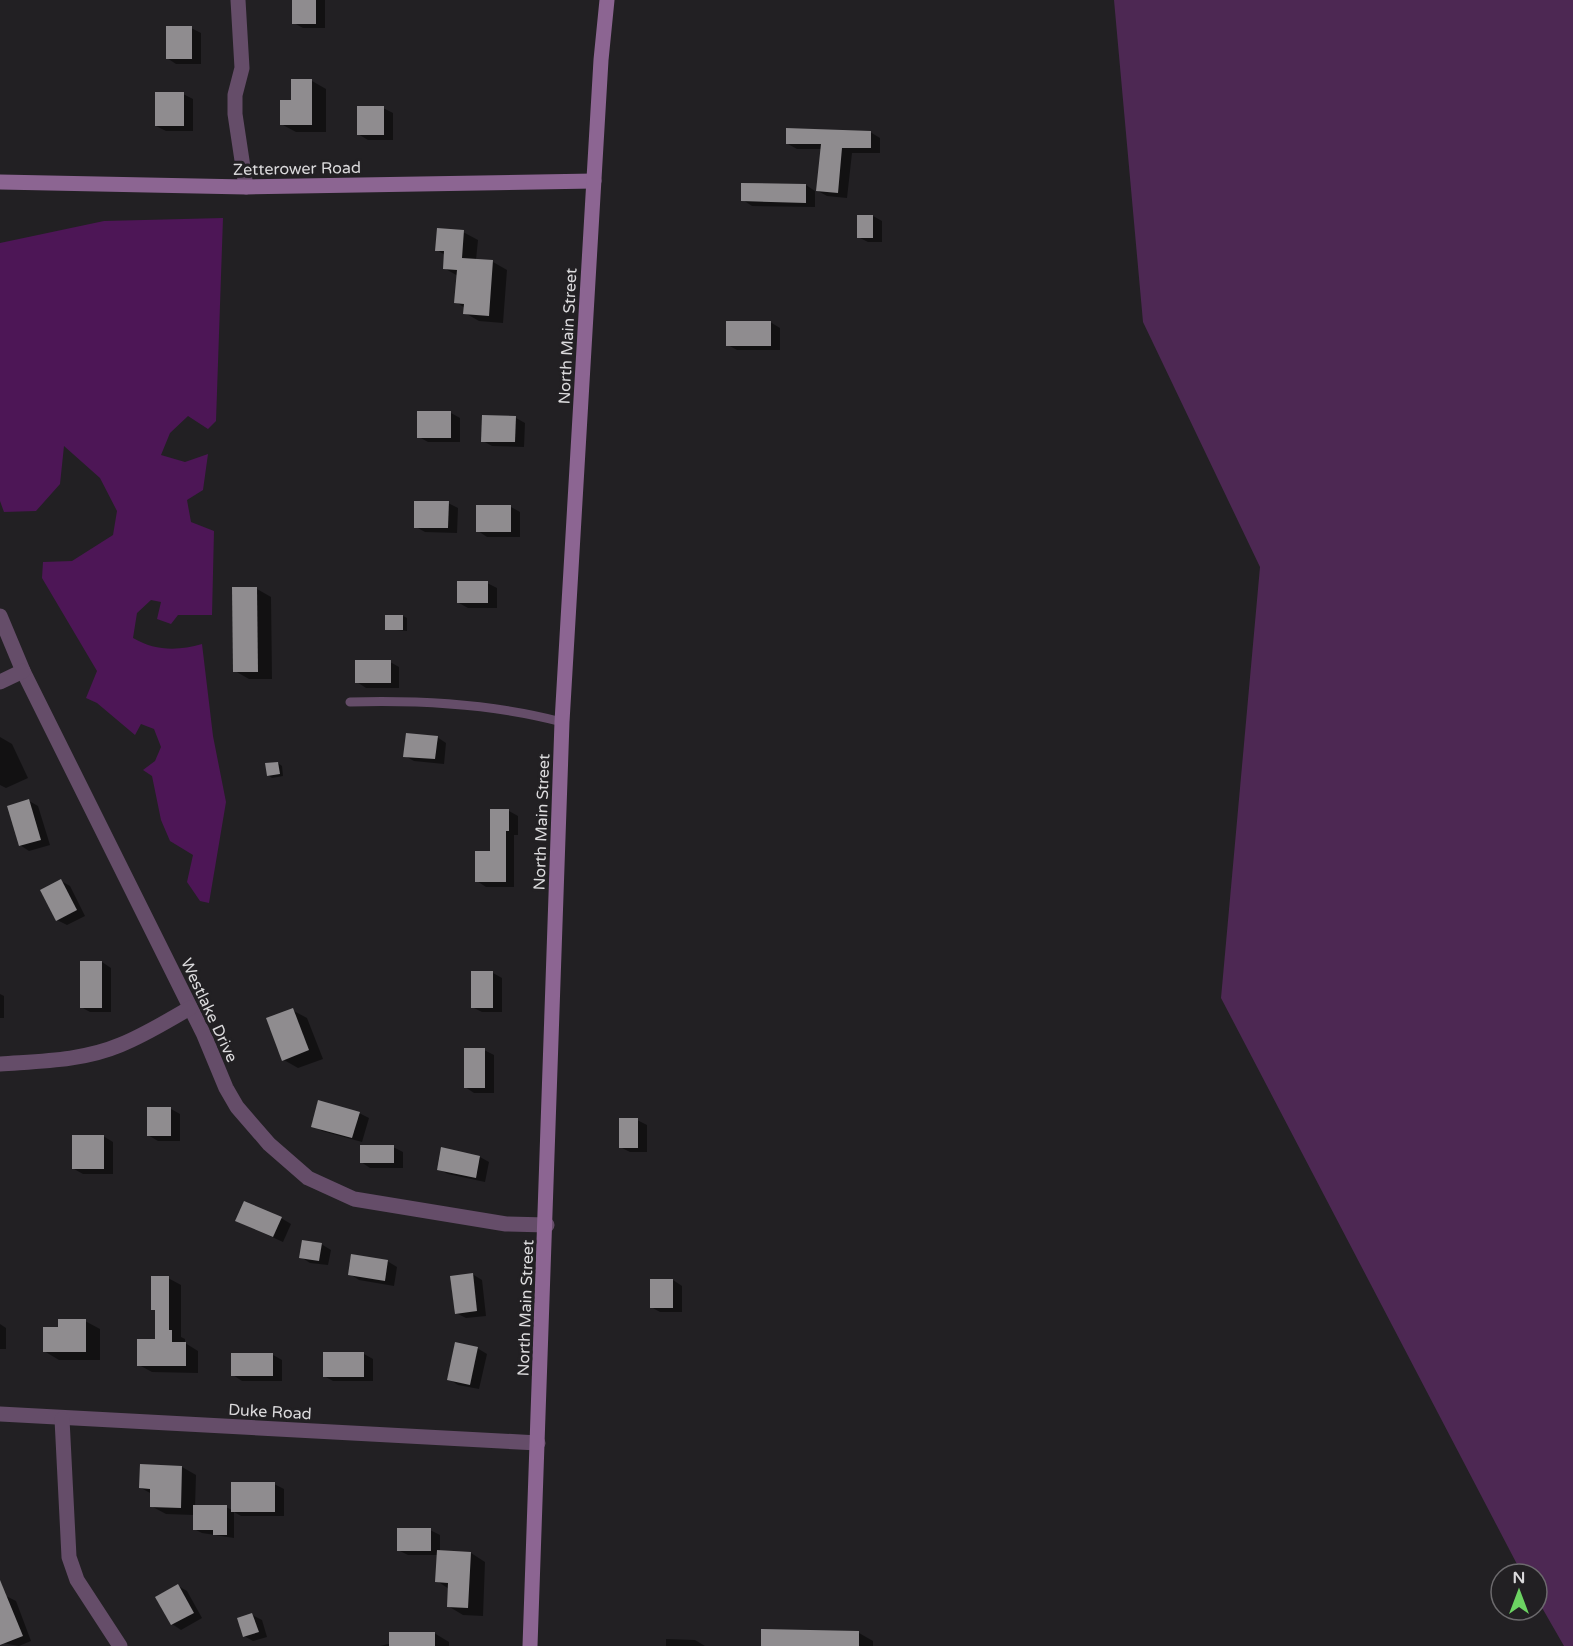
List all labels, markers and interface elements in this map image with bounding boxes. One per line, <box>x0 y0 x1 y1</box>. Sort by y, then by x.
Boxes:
street label: Zetterower Road <box>233 158 361 180</box>
street label: North Main Street <box>554 267 582 405</box>
street label: North Main Street <box>530 753 554 891</box>
street label: Westlake Drive <box>176 955 242 1066</box>
street label: North Main Street <box>514 1239 538 1377</box>
street label: Duke Road <box>228 1400 312 1424</box>
north arrow <box>1489 1562 1549 1622</box>
text: N <box>1513 1568 1525 1588</box>

